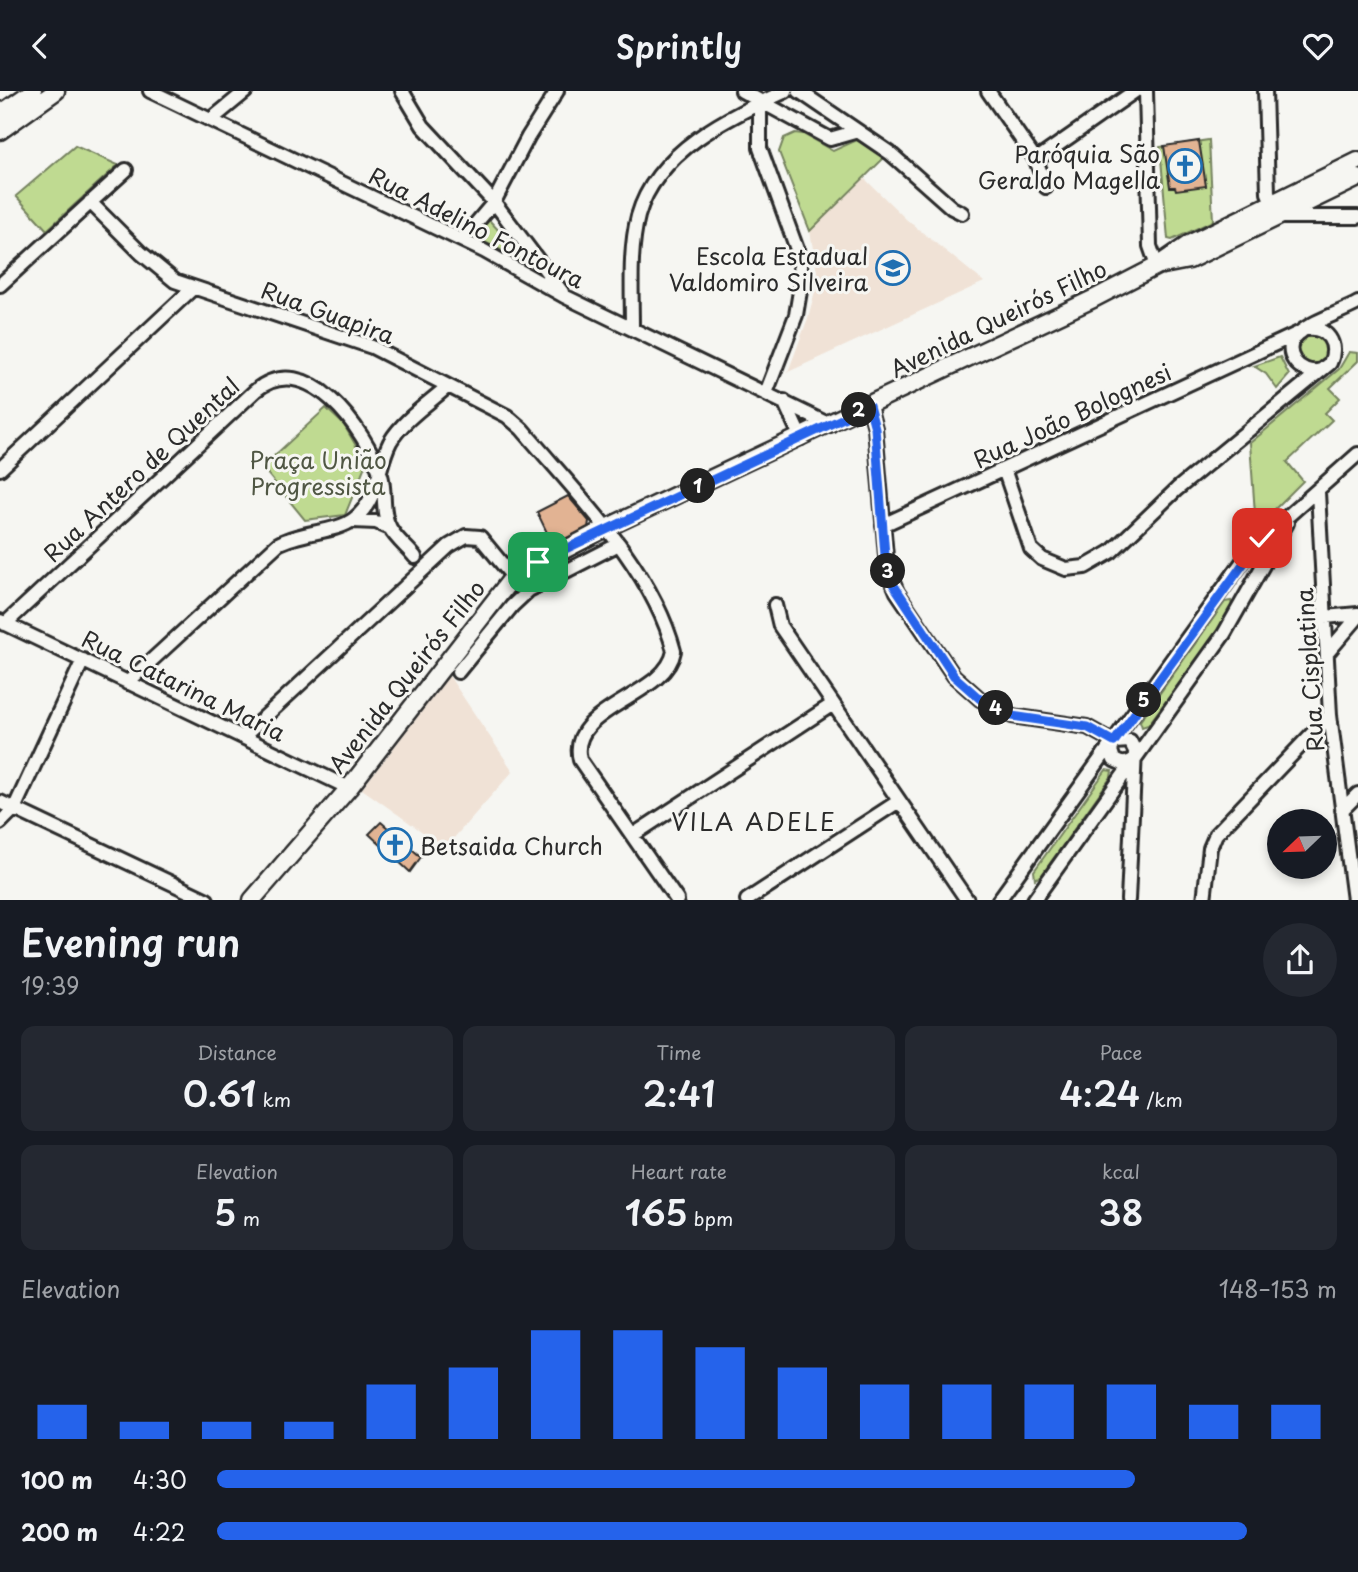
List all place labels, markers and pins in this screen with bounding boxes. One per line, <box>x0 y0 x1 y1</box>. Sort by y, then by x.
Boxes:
place label: Paróquia São Geraldo Magella <box>978 136 1161 197</box>
church icon: Paróquia São Geraldo Magella <box>1166 147 1204 185</box>
place label: Escola Estadual Valdomiro Silveira <box>669 238 869 299</box>
school or university icon: Escola Estadual Valdomiro Silveira <box>874 249 912 287</box>
pin: 2 <box>842 393 876 427</box>
pin: 1 <box>680 469 716 503</box>
pin <box>1232 508 1292 568</box>
pin <box>508 532 568 592</box>
pin: 3 <box>870 553 906 589</box>
pin: 5 <box>1126 683 1162 717</box>
pin: 4 <box>978 691 1014 725</box>
church icon: Betsaida Church <box>376 826 414 864</box>
place label: Betsaida Church <box>420 828 603 863</box>

